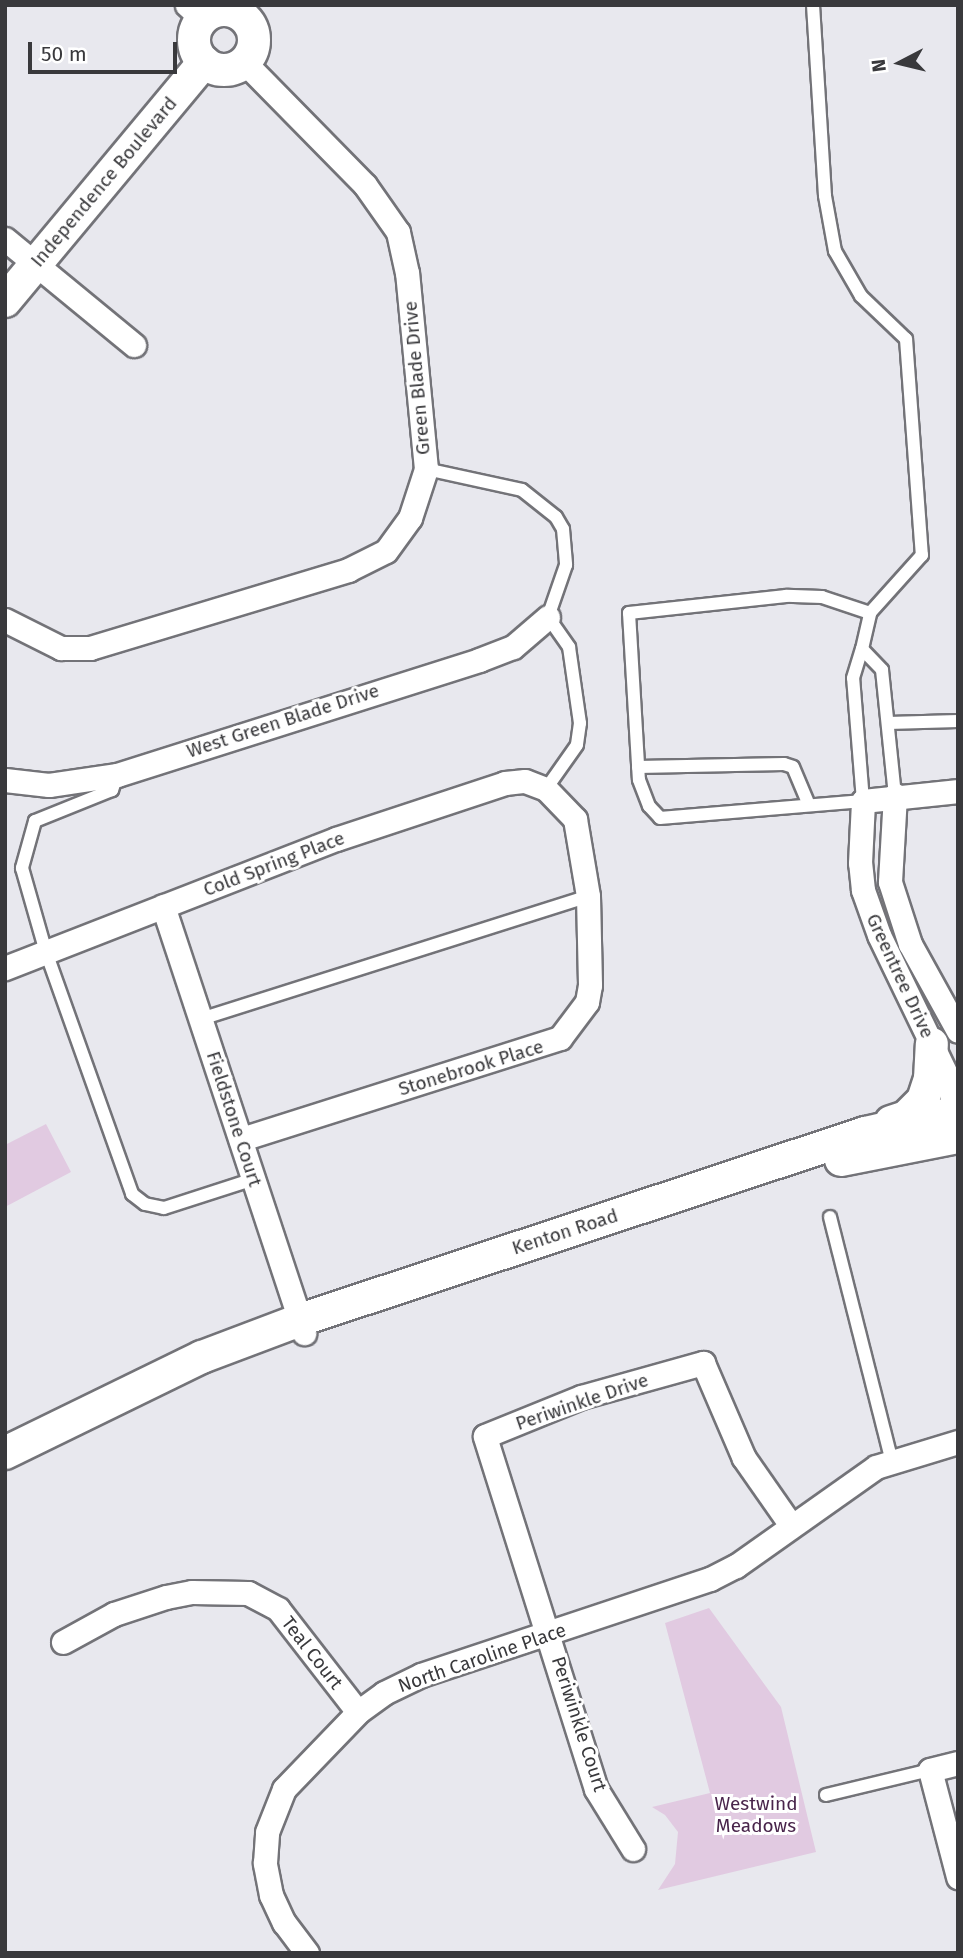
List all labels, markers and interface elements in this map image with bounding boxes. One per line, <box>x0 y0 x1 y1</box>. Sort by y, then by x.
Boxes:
scale bar <box>32 28 180 72</box>
north arrow <box>865 28 935 98</box>
text: 50 m <box>41 41 87 67</box>
text: N <box>866 58 891 73</box>
street label: Independence Boulevard <box>26 92 182 272</box>
street label: Green Blade Drive <box>399 300 435 456</box>
street label: West Green Blade Drive <box>184 679 382 763</box>
street label: Cold Spring Place <box>200 827 348 901</box>
street label: Greentree Drive <box>861 910 939 1042</box>
street label: Stonebrook Place <box>396 1035 546 1101</box>
street label: Fieldstone Court <box>201 1048 267 1190</box>
street label: Kenton Road <box>509 1204 621 1260</box>
street label: Periwinkle Drive <box>513 1369 651 1435</box>
street label: Teal Court <box>276 1612 348 1694</box>
street label: North Caroline Place <box>395 1619 569 1697</box>
street label: Periwinkle Court <box>546 1654 612 1794</box>
park label: Westwind Meadows <box>714 1793 798 1837</box>

